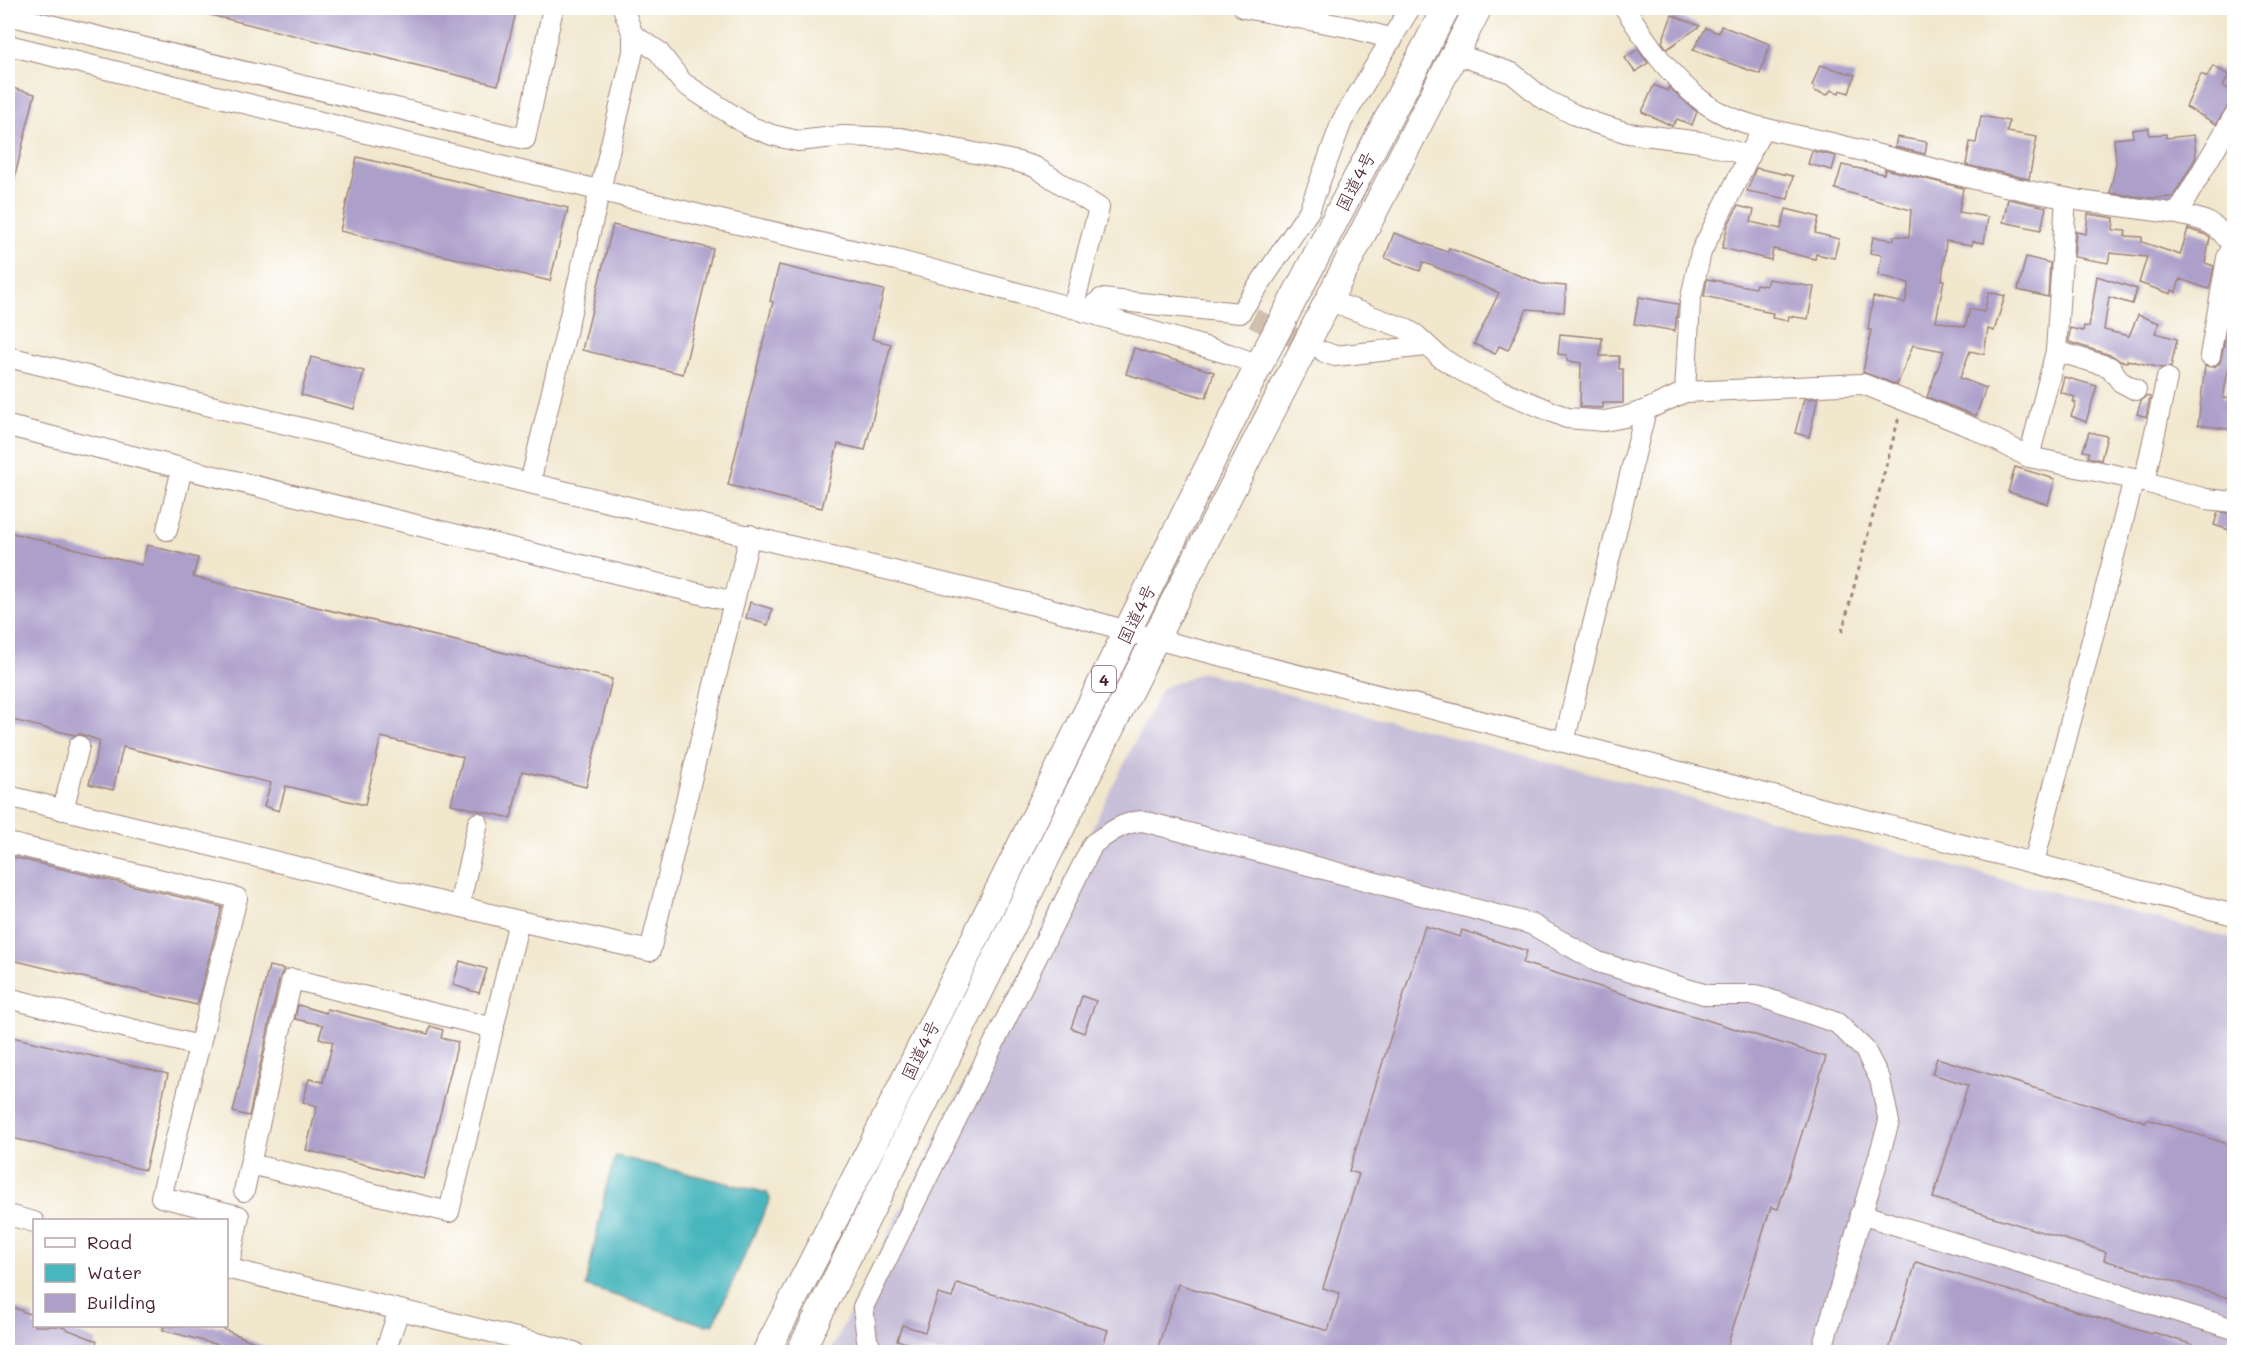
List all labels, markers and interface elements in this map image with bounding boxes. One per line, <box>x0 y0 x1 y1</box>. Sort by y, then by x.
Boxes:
street label: 国道4号 <box>1330 147 1380 215</box>
street label: 国道4号 <box>1111 580 1161 648</box>
road number: 4 <box>1092 666 1116 692</box>
street label: 国道4号 <box>895 1016 945 1084</box>
legend <box>33 1219 228 1327</box>
text: Road <box>87 1230 132 1254</box>
text: Water <box>87 1260 142 1284</box>
text: Building <box>87 1290 155 1314</box>

